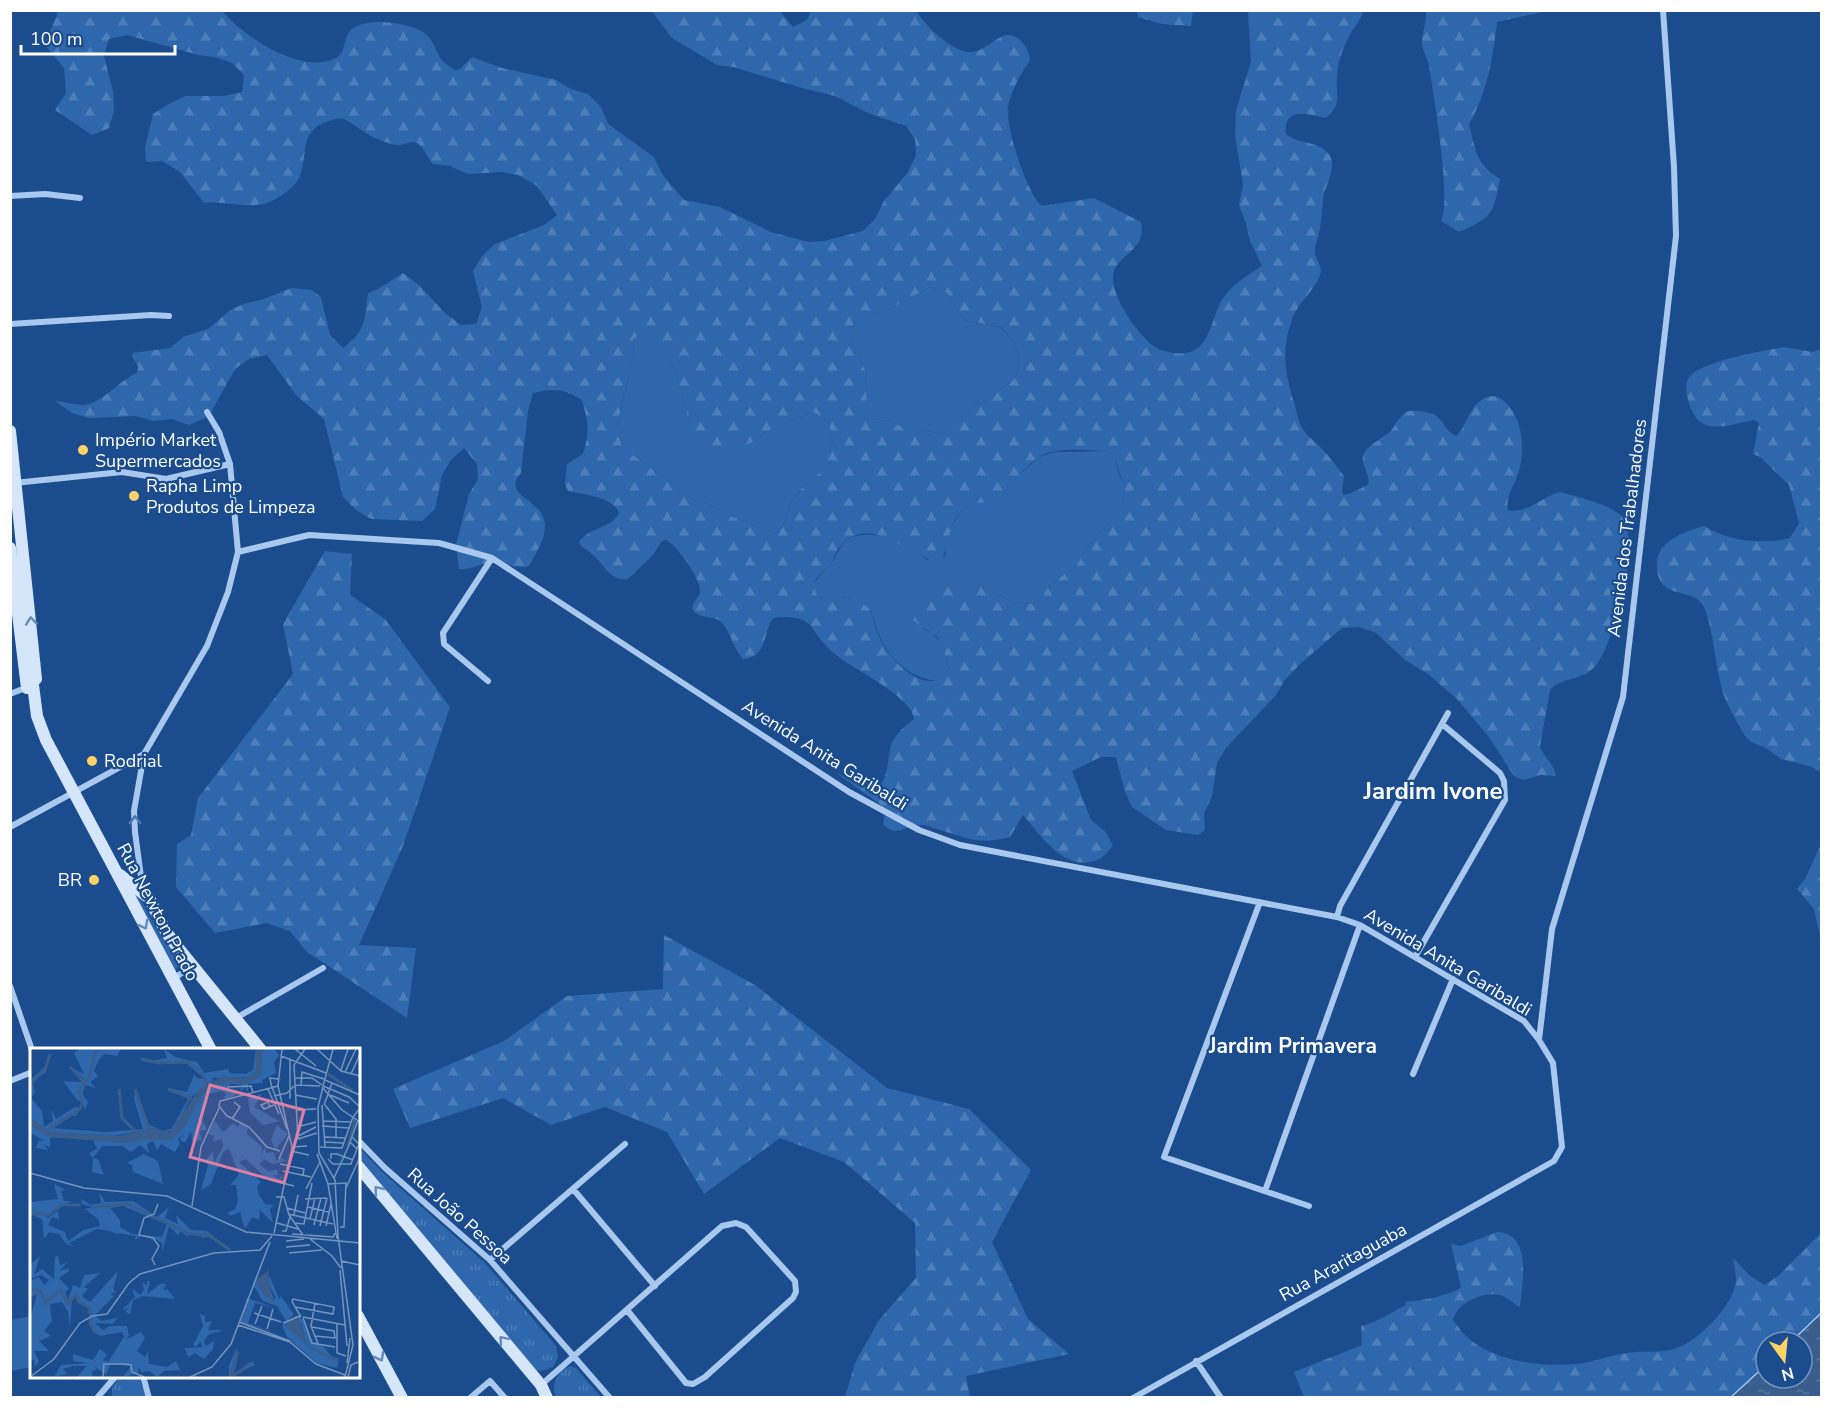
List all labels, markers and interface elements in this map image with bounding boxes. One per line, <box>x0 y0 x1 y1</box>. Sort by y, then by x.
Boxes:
scale bar <box>21 18 176 56</box>
text: 100 m <box>30 27 82 51</box>
street label: Avenida dos Trabalhadores <box>1602 417 1652 639</box>
place label: Império Market Supermercados <box>95 428 221 473</box>
marker: Império Market Supermercados <box>76 443 90 457</box>
place label: Rapha Limp Produtos de Limpeza <box>146 474 316 519</box>
marker: Rapha Limp Produtos de Limpeza <box>127 489 141 503</box>
one-way arrow <box>25 616 38 625</box>
street label: Avenida Anita Garibaldi <box>737 694 913 816</box>
place label: Rodrial <box>104 749 162 773</box>
marker: Rodrial <box>85 754 99 768</box>
district label: Jardim Ivone <box>1363 775 1502 807</box>
one-way arrow <box>129 816 141 825</box>
street label: Rua Newton Prado <box>111 839 205 985</box>
place label: BR <box>58 868 82 892</box>
marker: BR <box>87 873 101 887</box>
street label: Avenida Anita Garibaldi <box>1360 902 1536 1022</box>
one-way arrow <box>136 918 148 929</box>
district label: Jardim Primavera <box>1208 1032 1377 1060</box>
inset map <box>30 1048 360 1378</box>
street label: Rua João Pessoa <box>402 1162 518 1270</box>
one-way arrow <box>375 1186 386 1197</box>
street label: Rua Araritaguaba <box>1275 1217 1411 1307</box>
north arrow <box>1754 1330 1814 1390</box>
one-way arrow <box>499 1336 510 1347</box>
one-way arrow <box>373 1350 384 1361</box>
text: N <box>1779 1361 1796 1386</box>

